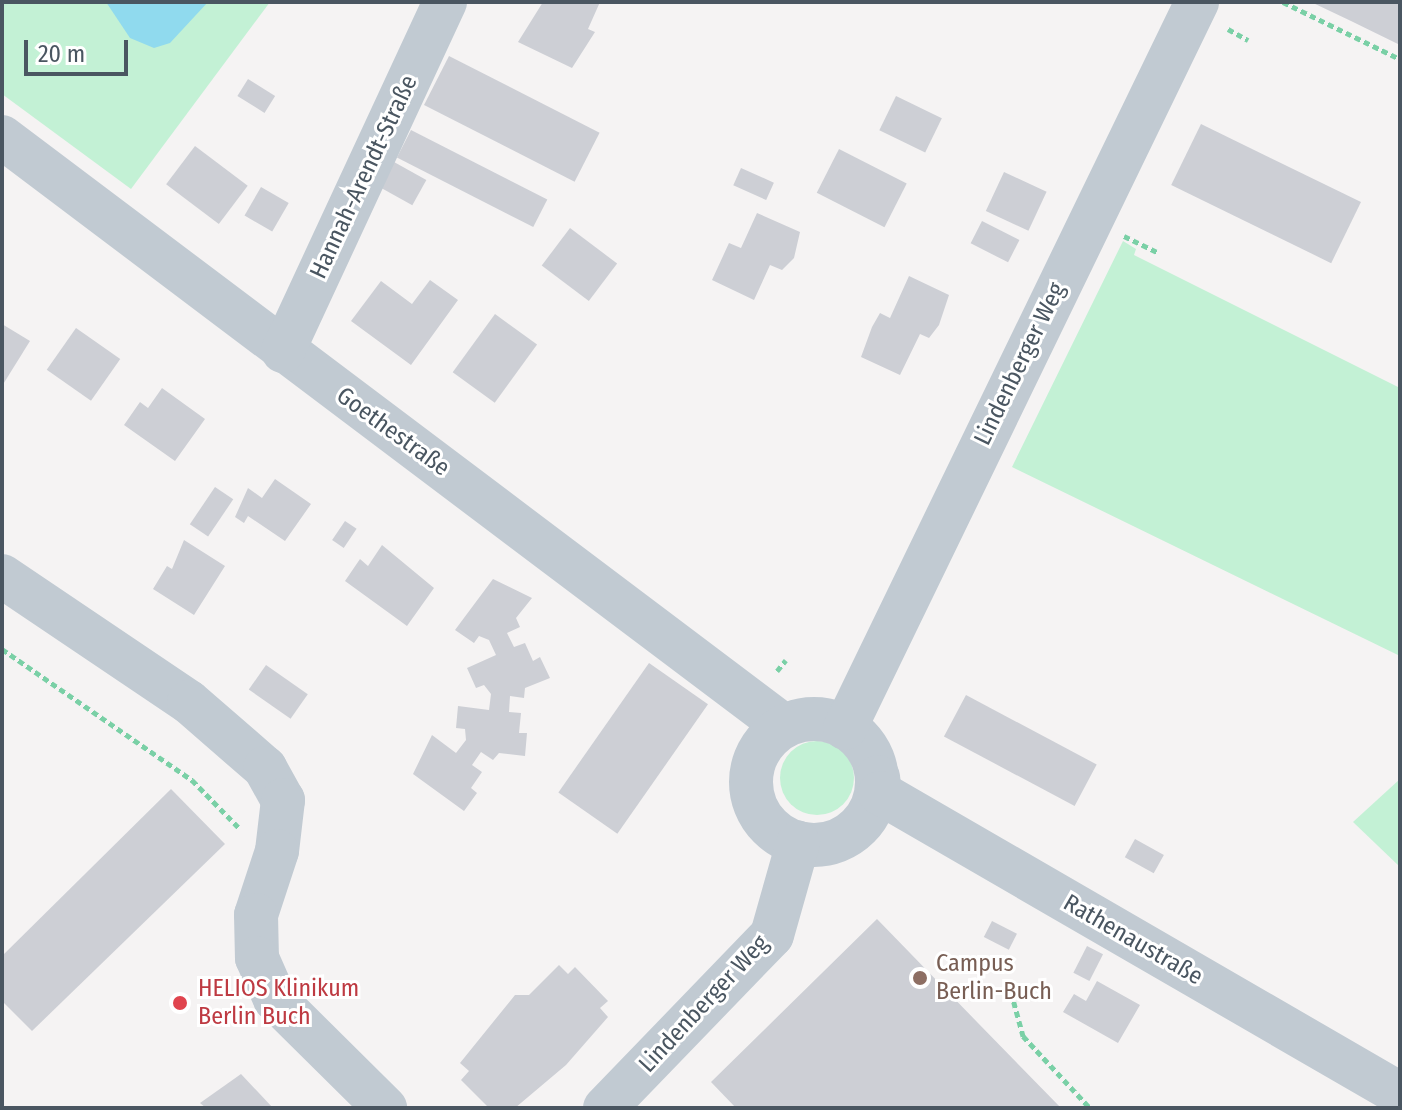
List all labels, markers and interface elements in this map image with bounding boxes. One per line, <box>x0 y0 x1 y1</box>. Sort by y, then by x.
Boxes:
scale bar <box>28 24 132 74</box>
text: 20 m <box>38 40 85 68</box>
street label: Hannah-Arendt-Straße <box>304 71 424 283</box>
street label: Lindenberger Weg <box>968 278 1072 450</box>
street label: Goethestraße <box>331 381 455 483</box>
street label: Rathenaustraße <box>1058 889 1208 991</box>
street label: Lindenberger Weg <box>633 929 775 1079</box>
place label: Campus Berlin-Buch <box>936 950 1052 1006</box>
marker: Campus Berlin-Buch <box>911 969 929 987</box>
place label: HELIOS Klinikum Berlin Buch <box>198 975 359 1031</box>
marker: HELIOS Klinikum Berlin Buch <box>169 992 191 1014</box>

